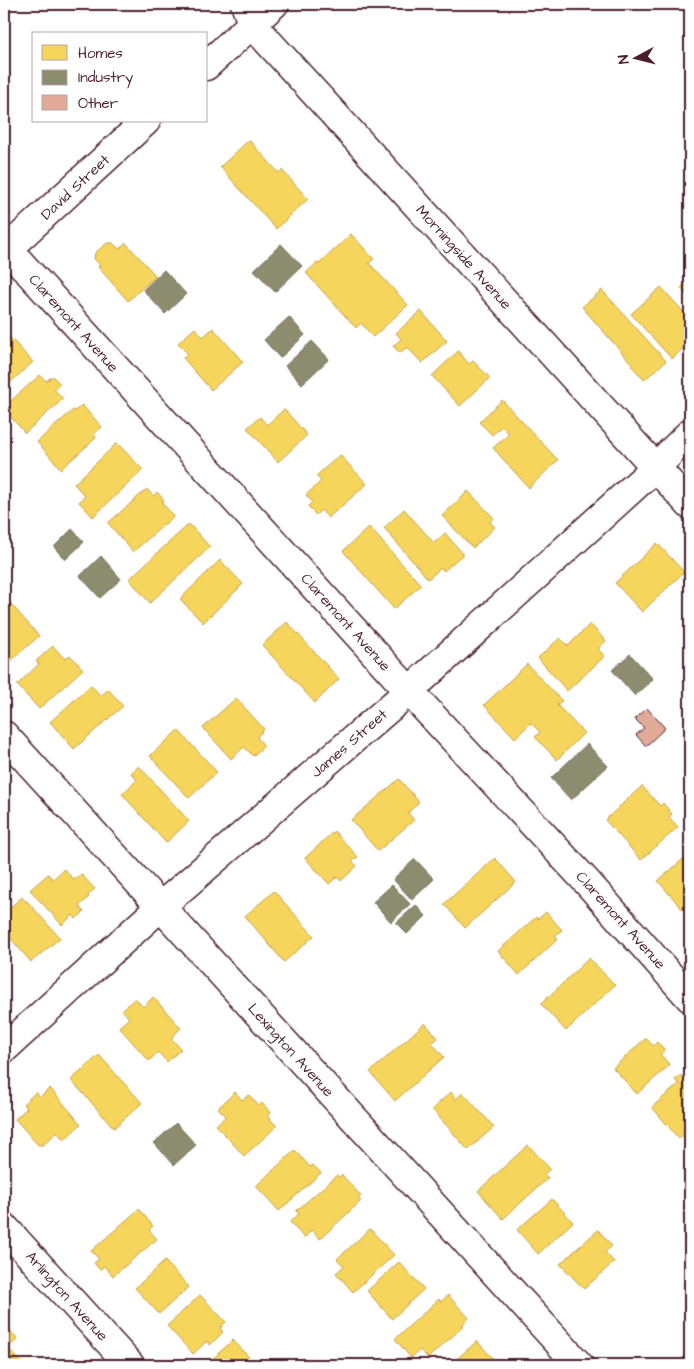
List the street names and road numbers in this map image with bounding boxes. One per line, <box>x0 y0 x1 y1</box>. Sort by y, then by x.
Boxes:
street label: David Street <box>36 150 114 225</box>
street label: Morningside Avenue <box>410 200 516 315</box>
street label: Claremont Avenue <box>24 270 123 377</box>
street label: Claremont Avenue <box>296 569 395 676</box>
street label: James Street <box>307 704 392 783</box>
street label: Claremont Avenue <box>571 867 670 974</box>
street label: Lexington Avenue <box>242 999 339 1103</box>
street label: Arlington Avenue <box>20 1247 113 1347</box>

